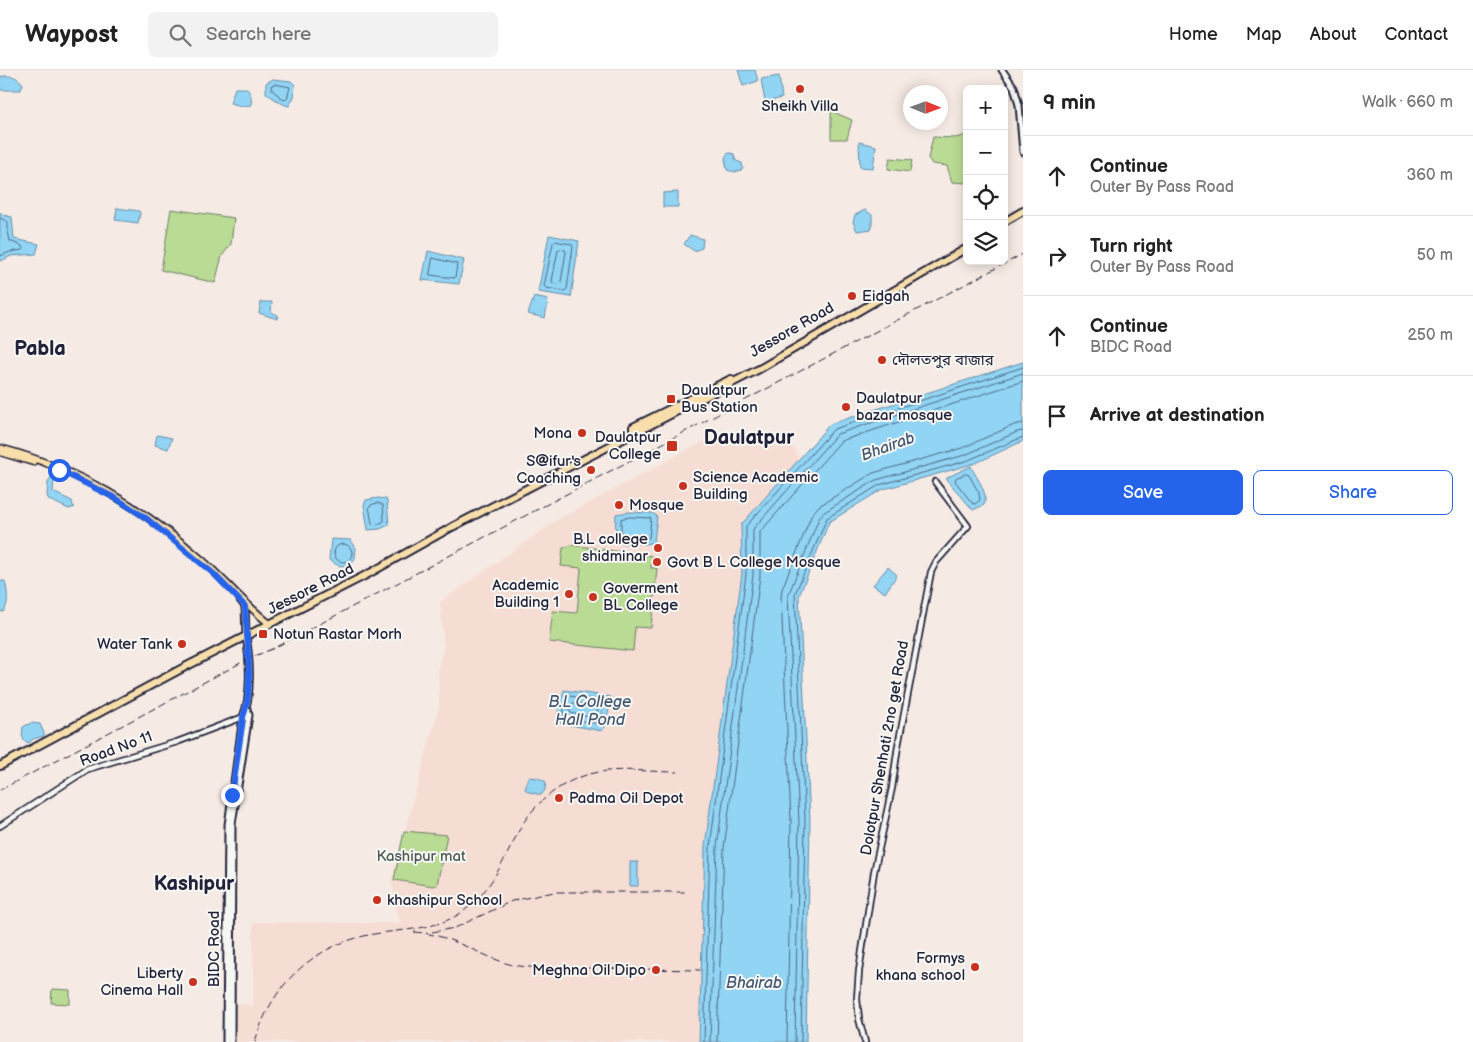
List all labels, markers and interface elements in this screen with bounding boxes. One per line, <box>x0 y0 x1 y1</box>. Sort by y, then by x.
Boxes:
search box <box>148 12 498 57</box>
text: Waypost <box>25 20 118 49</box>
icon: search <box>166 21 194 49</box>
text: Search here <box>206 23 311 46</box>
text: Home <box>1169 24 1218 45</box>
text: Map <box>1246 24 1282 45</box>
text: About <box>1310 24 1357 45</box>
text: Contact <box>1385 24 1448 45</box>
marker: Sheikh Villa <box>794 83 806 95</box>
north arrow <box>903 85 948 130</box>
map controls <box>963 85 1008 265</box>
button: + <box>963 85 1008 130</box>
text: 9 min <box>1043 90 1096 115</box>
text: Walk · 660 m <box>1362 93 1453 112</box>
place label: Sheikh Villa <box>762 97 838 116</box>
button: − <box>963 130 1008 175</box>
text: Continue <box>1090 155 1168 178</box>
icon: ahead <box>1043 162 1071 190</box>
text: 360 m <box>1406 166 1453 185</box>
button: locate <box>963 175 1008 220</box>
text: Outer By Pass Road <box>1090 178 1234 197</box>
button: layers <box>963 220 1008 265</box>
text: Turn right <box>1090 235 1173 258</box>
icon: right <box>1043 242 1071 270</box>
text: 50 m <box>1417 246 1453 265</box>
text: Outer By Pass Road <box>1090 258 1234 277</box>
place label: Eidgah <box>862 287 909 306</box>
marker: Eidgah <box>846 290 858 302</box>
street label: Jessore Road <box>746 298 838 362</box>
text: Continue <box>1090 315 1168 338</box>
icon: ahead <box>1043 322 1071 350</box>
text: 250 m <box>1407 326 1453 345</box>
district label: Pabla <box>14 337 66 361</box>
text: BIDC Road <box>1090 338 1172 357</box>
place label: দৌলতপুর বাজার <box>892 351 995 370</box>
marker: দৌলতপুর বাজার <box>876 354 888 366</box>
place label: Daulatpur Bus Station <box>681 381 758 417</box>
place label: Daulatpur bazar mosque <box>856 389 952 425</box>
marker: Daulatpur Bus Station <box>665 393 677 405</box>
marker: Daulatpur bazar mosque <box>840 401 852 413</box>
icon: arrive <box>1043 402 1071 430</box>
text: Arrive at destination <box>1090 404 1265 427</box>
place label: Mona <box>534 424 572 443</box>
district label: Daulatpur <box>704 426 795 450</box>
marker: Mona <box>576 427 588 439</box>
place label: Daulatpur College <box>595 428 662 464</box>
water label: Bhairab <box>859 429 918 465</box>
marker: Daulatpur College <box>665 439 679 453</box>
place label: S@ifur's Coaching <box>516 452 582 488</box>
route start <box>48 459 71 482</box>
marker: S@ifur's Coaching <box>585 464 597 476</box>
place label: Science Academic Building <box>693 468 819 504</box>
button: Save <box>1043 470 1243 515</box>
button: Share <box>1253 470 1453 515</box>
marker: Science Academic Building <box>677 480 689 492</box>
place label: Mosque <box>629 496 684 515</box>
marker: Mosque <box>613 499 625 511</box>
place label: B.L college shidminar <box>573 530 649 566</box>
marker: B.L college shidminar <box>652 542 664 554</box>
place label: Govt B L College Mosque <box>667 553 841 572</box>
marker: Govt B L College Mosque <box>651 556 663 568</box>
street label: Jessore Road <box>265 559 357 619</box>
place label: Academic Building 1 <box>492 576 559 612</box>
place label: Goverment BL College <box>603 579 679 615</box>
marker: Academic Building 1 <box>563 588 575 600</box>
marker: Goverment BL College <box>587 591 599 603</box>
place label: Notun Rastar Morh <box>273 625 402 644</box>
marker: Notun Rastar Morh <box>257 628 269 640</box>
place label: Water Tank <box>97 635 173 654</box>
marker: Water Tank <box>176 638 188 650</box>
street label: Dolotpur Shenhati 2no get Road <box>857 639 913 857</box>
water label: B.L College Hall Pond <box>549 693 631 730</box>
street label: Road No 11 <box>77 727 155 771</box>
route end <box>221 784 244 807</box>
place label: Padma Oil Depot <box>569 789 684 808</box>
marker: Padma Oil Depot <box>553 792 565 804</box>
park label: Kashipur mat <box>376 847 466 866</box>
district label: Kashipur <box>154 872 235 896</box>
place label: khashipur School <box>387 891 502 910</box>
marker: khashipur School <box>371 894 383 906</box>
street label: BIDC Road <box>205 911 224 987</box>
place label: Formys khana school <box>876 949 966 985</box>
place label: Meghna Oil Dipo <box>532 961 646 980</box>
marker: Formys khana school <box>969 961 981 973</box>
place label: Liberty Cinema Hall <box>100 964 183 1000</box>
marker: Meghna Oil Dipo <box>650 964 662 976</box>
water label: Bhairab <box>726 974 782 993</box>
marker: Liberty Cinema Hall <box>187 976 199 988</box>

